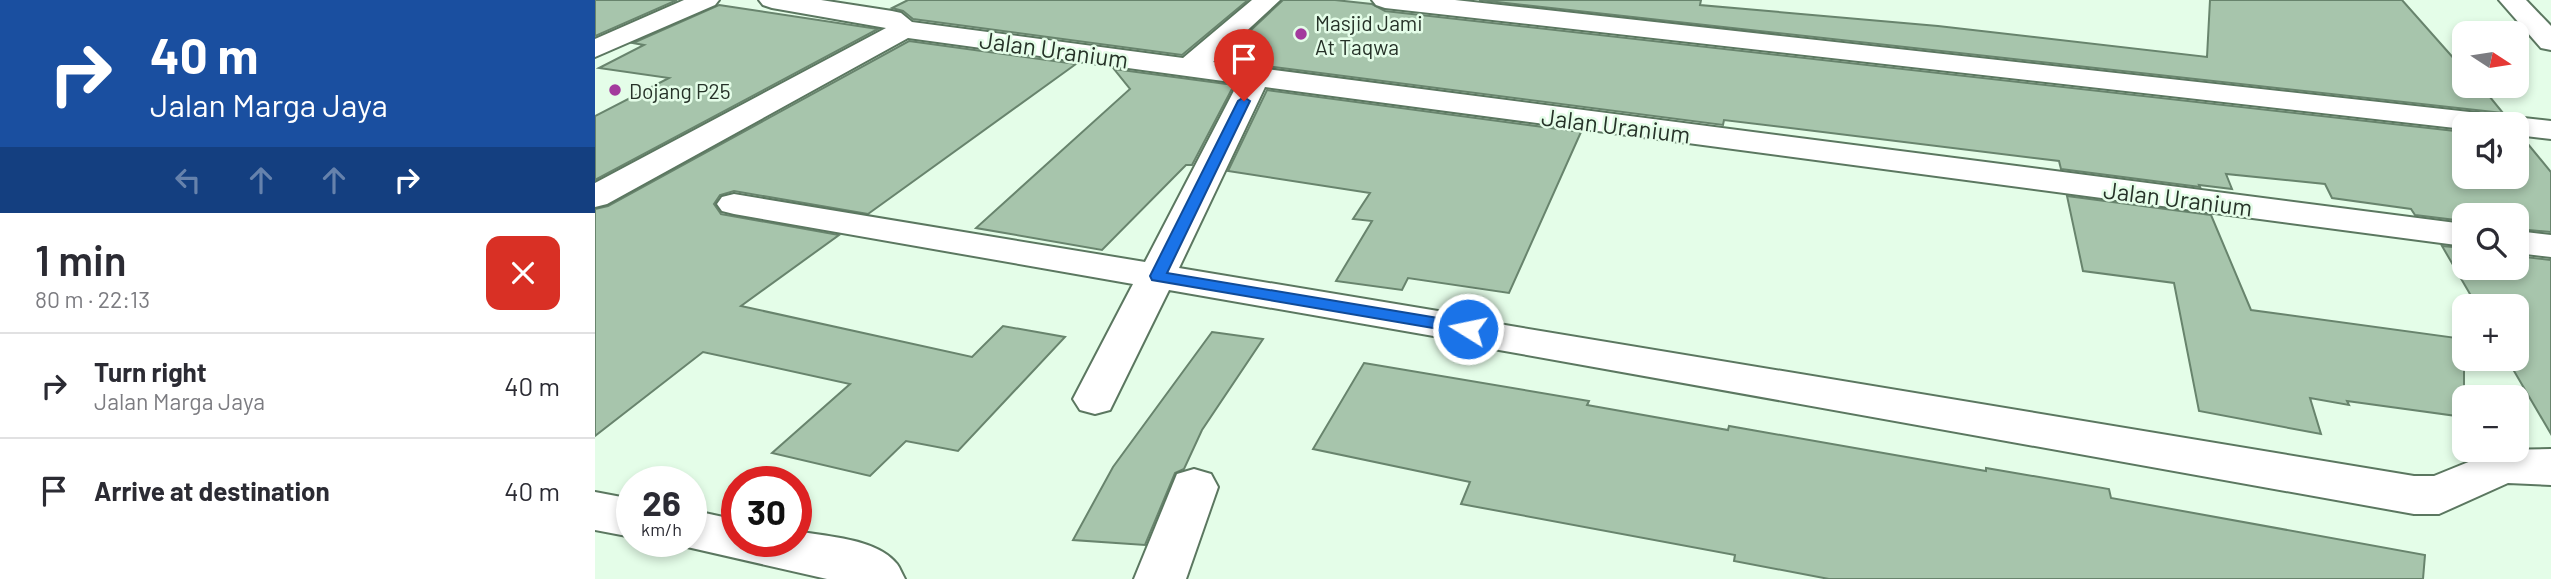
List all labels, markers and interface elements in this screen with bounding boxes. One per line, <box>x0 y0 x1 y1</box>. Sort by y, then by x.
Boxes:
place label: Masjid Jami At Taqwa <box>1315 10 1423 59</box>
north arrow <box>2452 21 2529 98</box>
map controls <box>2452 21 2529 462</box>
street label: Jalan Uranium <box>978 24 1130 74</box>
text: 40 m <box>150 25 258 84</box>
marker: Masjid Jami At Taqwa <box>1293 26 1309 42</box>
icon: right <box>35 28 126 119</box>
pin <box>1214 29 1274 101</box>
icon: arrive <box>1225 40 1263 78</box>
place label: Dojang P25 <box>629 78 731 103</box>
marker: Dojang P25 <box>607 82 623 98</box>
text: Jalan Marga Jaya <box>150 85 388 123</box>
street label: Jalan Uranium <box>1540 101 1692 149</box>
button: sound <box>2452 112 2529 189</box>
icon: left <box>169 161 207 199</box>
icon: ahead <box>242 161 280 199</box>
icon: ahead <box>315 161 353 199</box>
icon: right <box>388 161 426 199</box>
street label: Jalan Uranium <box>2102 174 2254 222</box>
button: search <box>2452 203 2529 280</box>
text: 1 min <box>35 234 127 284</box>
button: close <box>486 236 560 310</box>
text: 80 m · 22:13 <box>35 285 150 313</box>
position arrow <box>1431 292 1505 366</box>
button: + <box>2452 294 2529 371</box>
text: Turn right <box>94 356 207 387</box>
icon: right <box>35 367 73 405</box>
text: 40 m <box>504 370 560 401</box>
button: − <box>2452 385 2529 462</box>
text: Jalan Marga Jaya <box>94 387 265 415</box>
speed limit sign: 30 <box>721 466 812 557</box>
icon: arrive <box>35 472 73 510</box>
text: Arrive at destination <box>94 475 330 506</box>
text: 40 m <box>504 475 560 506</box>
text: 26 <box>642 481 681 523</box>
text: km/h <box>641 518 682 540</box>

